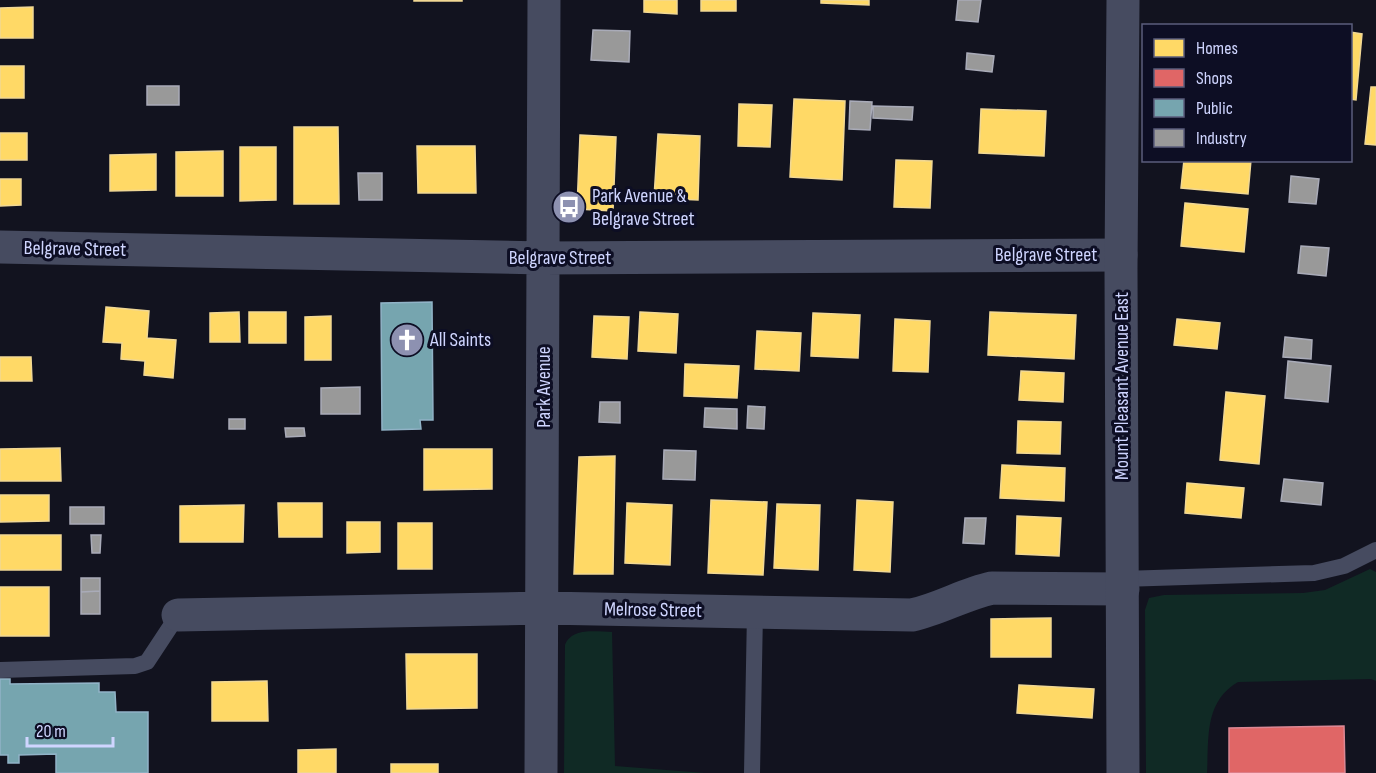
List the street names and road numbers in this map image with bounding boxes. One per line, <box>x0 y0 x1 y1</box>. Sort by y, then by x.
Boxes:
street label: Belgrave Street <box>23 236 127 262</box>
street label: Belgrave Street <box>995 243 1097 267</box>
street label: Belgrave Street <box>509 246 611 270</box>
street label: Mount Pleasant Avenue East <box>1110 292 1134 480</box>
street label: Park Avenue <box>532 346 556 428</box>
street label: Melrose Street <box>604 597 702 623</box>

